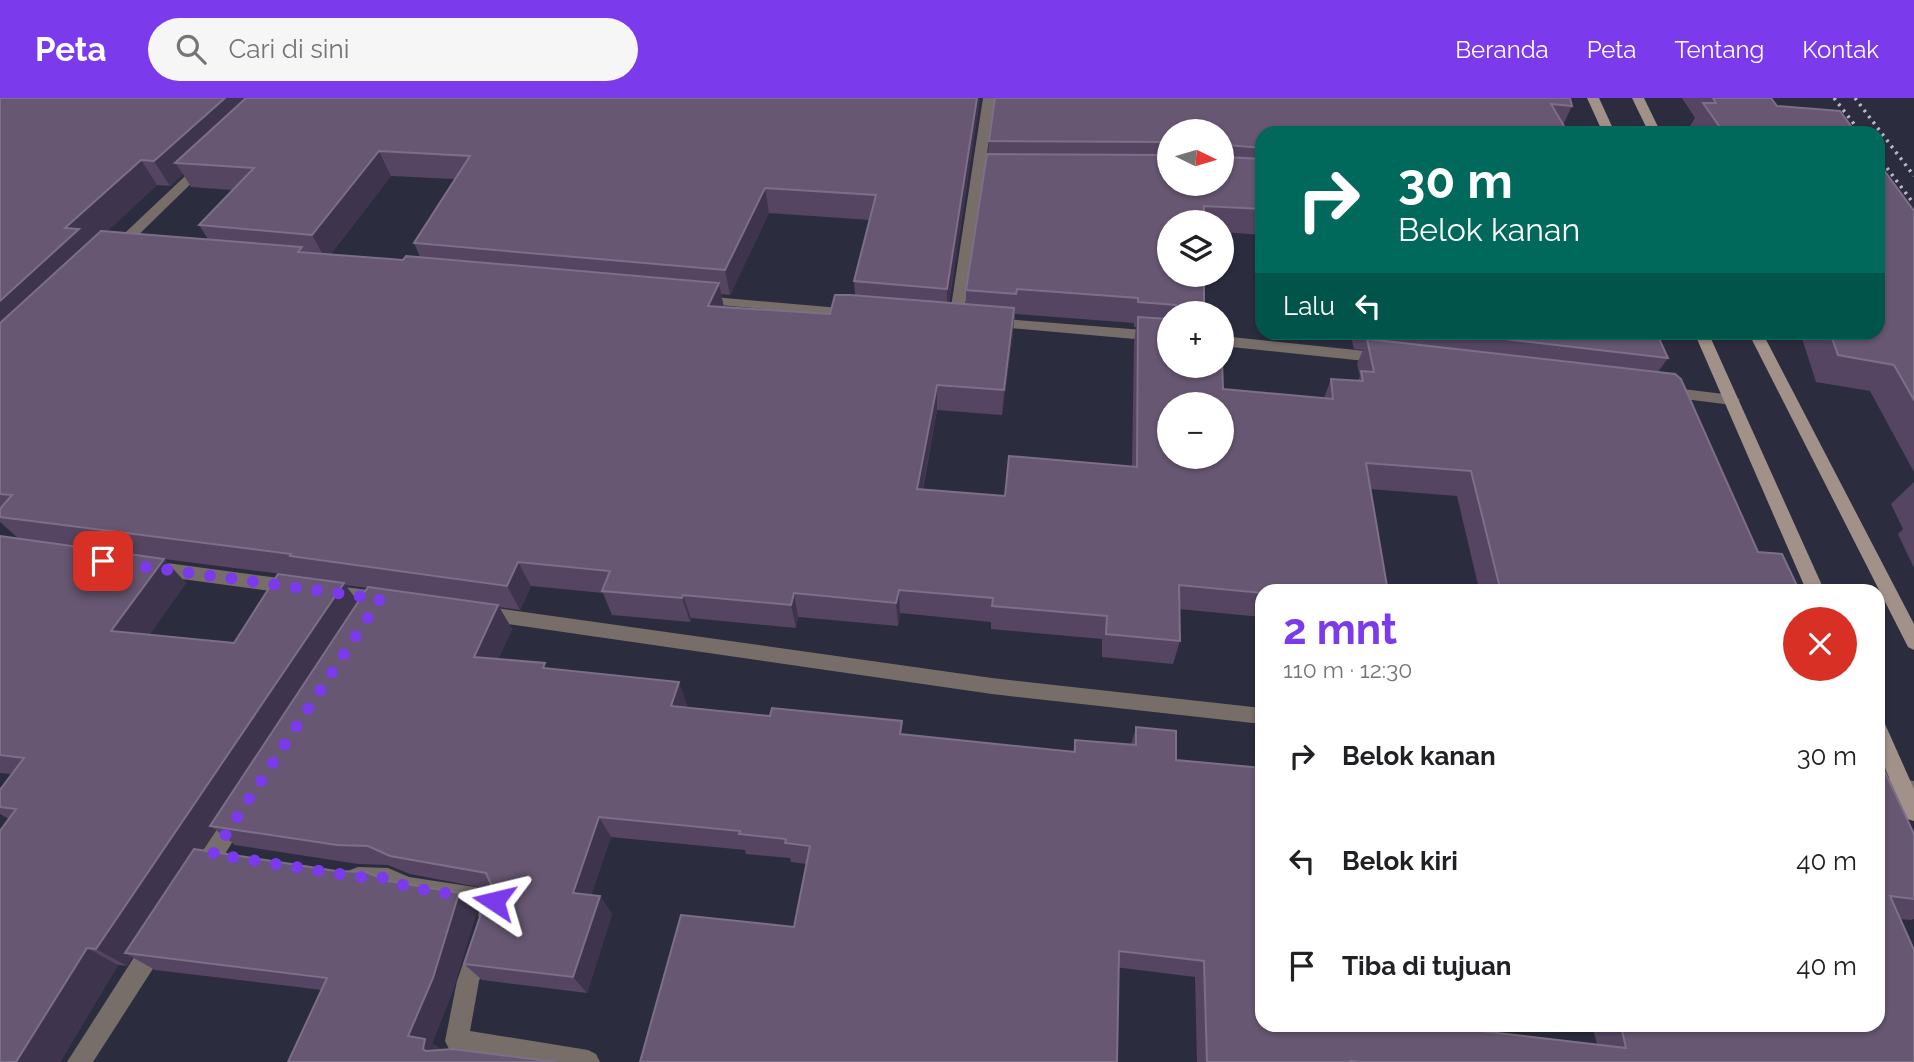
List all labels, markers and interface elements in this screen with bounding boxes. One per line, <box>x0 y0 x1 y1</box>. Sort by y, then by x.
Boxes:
search box <box>148 18 638 81</box>
text: Peta <box>35 30 106 69</box>
icon: search <box>172 30 210 68</box>
text: Cari di sini <box>228 34 349 64</box>
text: Beranda <box>1455 35 1549 64</box>
text: Peta <box>1587 35 1636 64</box>
text: Tentang <box>1674 35 1764 64</box>
text: Kontak <box>1802 35 1879 64</box>
north arrow <box>1157 119 1234 196</box>
map controls <box>1157 119 1234 469</box>
text: 30 m <box>1398 152 1513 209</box>
icon: right <box>1283 154 1374 245</box>
button: layers <box>1157 210 1234 287</box>
text: Belok kanan <box>1398 211 1580 248</box>
icon: left <box>1349 287 1387 325</box>
text: Lalu <box>1283 291 1335 321</box>
button: + <box>1157 301 1234 378</box>
button: − <box>1157 392 1234 469</box>
pin <box>73 531 133 591</box>
icon: arrive <box>84 542 122 580</box>
text: 2 mnt <box>1283 605 1397 654</box>
button: close <box>1783 607 1857 681</box>
text: 110 m · 12:30 <box>1283 656 1412 683</box>
icon: right <box>1283 737 1321 775</box>
text: Belok kanan <box>1342 741 1496 771</box>
text: 30 m <box>1797 741 1857 771</box>
icon: left <box>1283 842 1321 880</box>
text: Belok kiri <box>1342 846 1458 876</box>
text: 40 m <box>1796 846 1857 876</box>
position arrow <box>457 864 531 938</box>
icon: arrive <box>1283 947 1321 985</box>
text: Tiba di tujuan <box>1342 951 1512 981</box>
text: 40 m <box>1796 951 1857 981</box>

